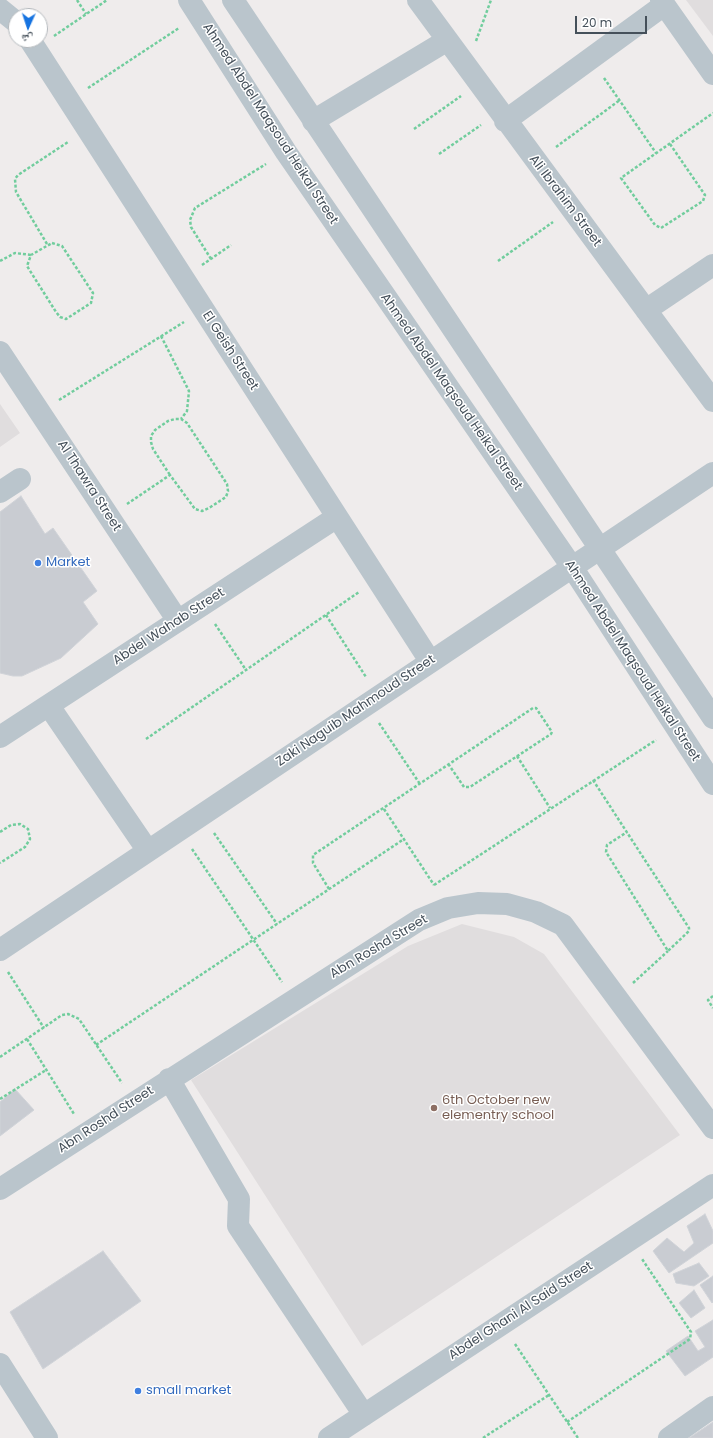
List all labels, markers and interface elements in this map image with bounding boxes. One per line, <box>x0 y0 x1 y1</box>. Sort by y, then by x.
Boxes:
north arrow <box>8 8 48 48</box>
scale bar <box>577 8 649 34</box>
text: 20 m <box>582 14 612 31</box>
street label: Ahmed Abdel Maqsoud Heikal Street <box>199 20 341 228</box>
text: ش <box>21 31 34 47</box>
street label: Ali Ibrahim Street <box>525 152 605 250</box>
street label: Ahmed Abdel Maqsoud Heikal Street <box>377 291 525 493</box>
street label: El Geish Street <box>199 308 261 394</box>
street label: Al Thawra Street <box>54 438 124 534</box>
place label: Market <box>46 555 90 571</box>
street label: Ahmed Abdel Maqsoud Heikal Street <box>561 557 703 765</box>
marker: Market <box>33 558 43 568</box>
street label: Abdel Wahab Street <box>110 585 228 669</box>
street label: Zaki Naguib Mahmoud Street <box>274 652 438 770</box>
street label: Abn Roshd Street <box>327 912 431 982</box>
street label: Abn Roshd Street <box>55 1083 157 1157</box>
place label: 6th October new elementry school <box>442 1093 554 1124</box>
marker: 6th October new elementry school <box>429 1103 439 1113</box>
street label: Abdel Ghani Al Said Street <box>446 1259 596 1363</box>
place label: small market <box>146 1383 231 1399</box>
marker: small market <box>133 1386 143 1396</box>

